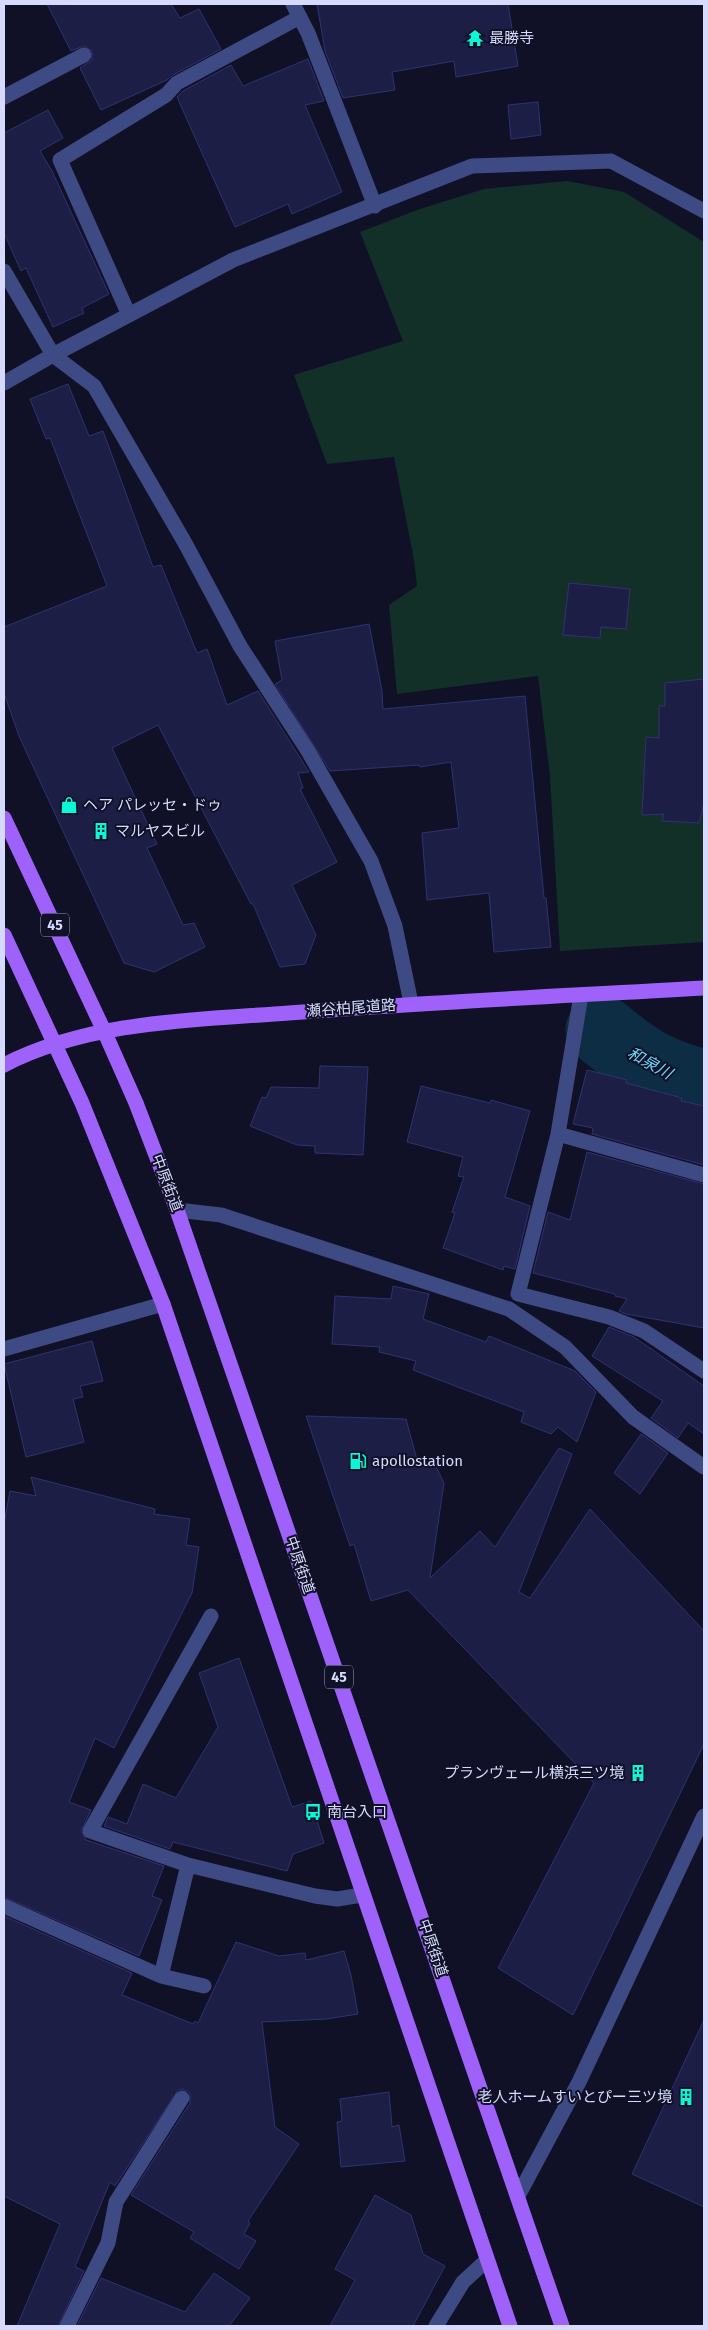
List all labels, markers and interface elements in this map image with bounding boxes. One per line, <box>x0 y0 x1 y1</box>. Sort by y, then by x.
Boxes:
temple icon: 最勝寺 <box>465 28 485 48</box>
place label: 最勝寺 <box>489 29 534 47</box>
shop icon: ヘア パレッセ・ドゥ <box>59 795 79 815</box>
place label: ヘア パレッセ・ドゥ <box>83 796 222 814</box>
building icon: マルヤスビル <box>91 821 111 841</box>
place label: マルヤスビル <box>115 822 205 840</box>
road number: 45 <box>41 914 69 936</box>
street label: 瀬谷柏尾道路 <box>305 996 397 1020</box>
water label: 和泉川 <box>624 1043 677 1084</box>
street label: 中原街道 <box>148 1152 186 1214</box>
fuel station icon: apollostation <box>348 1451 368 1471</box>
place label: apollostation <box>372 1452 463 1470</box>
street label: 中原街道 <box>282 1534 318 1596</box>
road number: 45 <box>325 1665 353 1688</box>
building icon: プランヴェール横浜三ツ境 <box>628 1763 648 1783</box>
place label: プランヴェール横浜三ツ境 <box>444 1764 624 1782</box>
bus stop icon: 南台入口 <box>303 1802 323 1822</box>
place label: 南台入口 <box>327 1803 387 1821</box>
street label: 中原街道 <box>415 1917 451 1979</box>
building icon: 老人ホームすいとぴー三ツ境 <box>676 2087 696 2107</box>
place label: 老人ホームすいとぴー三ツ境 <box>477 2088 672 2106</box>

